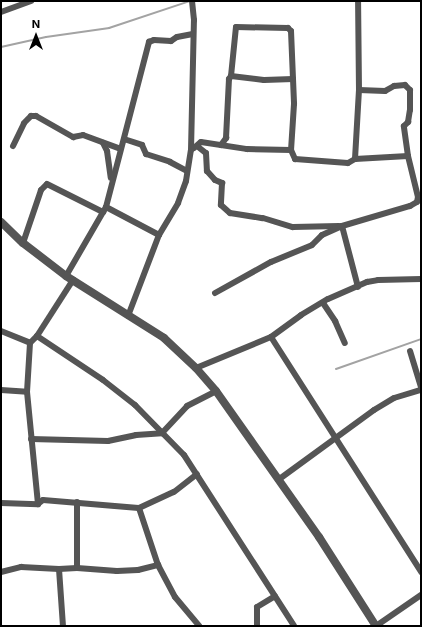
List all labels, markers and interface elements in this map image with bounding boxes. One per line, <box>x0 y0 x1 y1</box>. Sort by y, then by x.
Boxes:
north arrow <box>16 16 56 56</box>
text: N <box>32 17 40 31</box>

